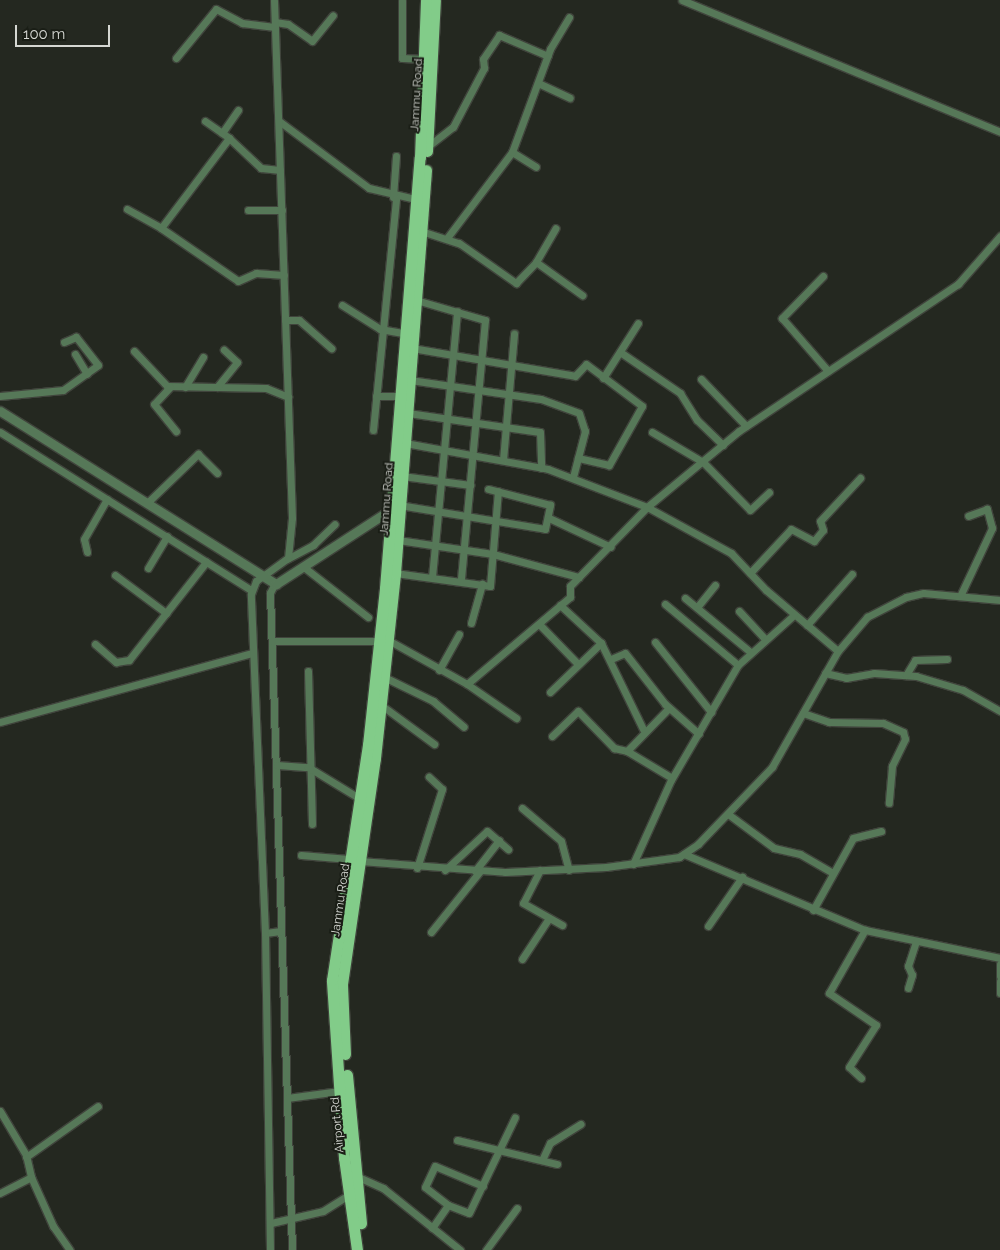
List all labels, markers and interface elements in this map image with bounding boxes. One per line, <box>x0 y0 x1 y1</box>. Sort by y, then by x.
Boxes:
scale bar <box>18 15 112 47</box>
text: 100 m <box>23 25 65 43</box>
street label: Jammu Road <box>408 58 426 132</box>
street label: Jammu Road <box>377 462 397 536</box>
street label: Jammu Road <box>329 863 353 937</box>
street label: Airport Rd <box>328 1097 348 1153</box>

